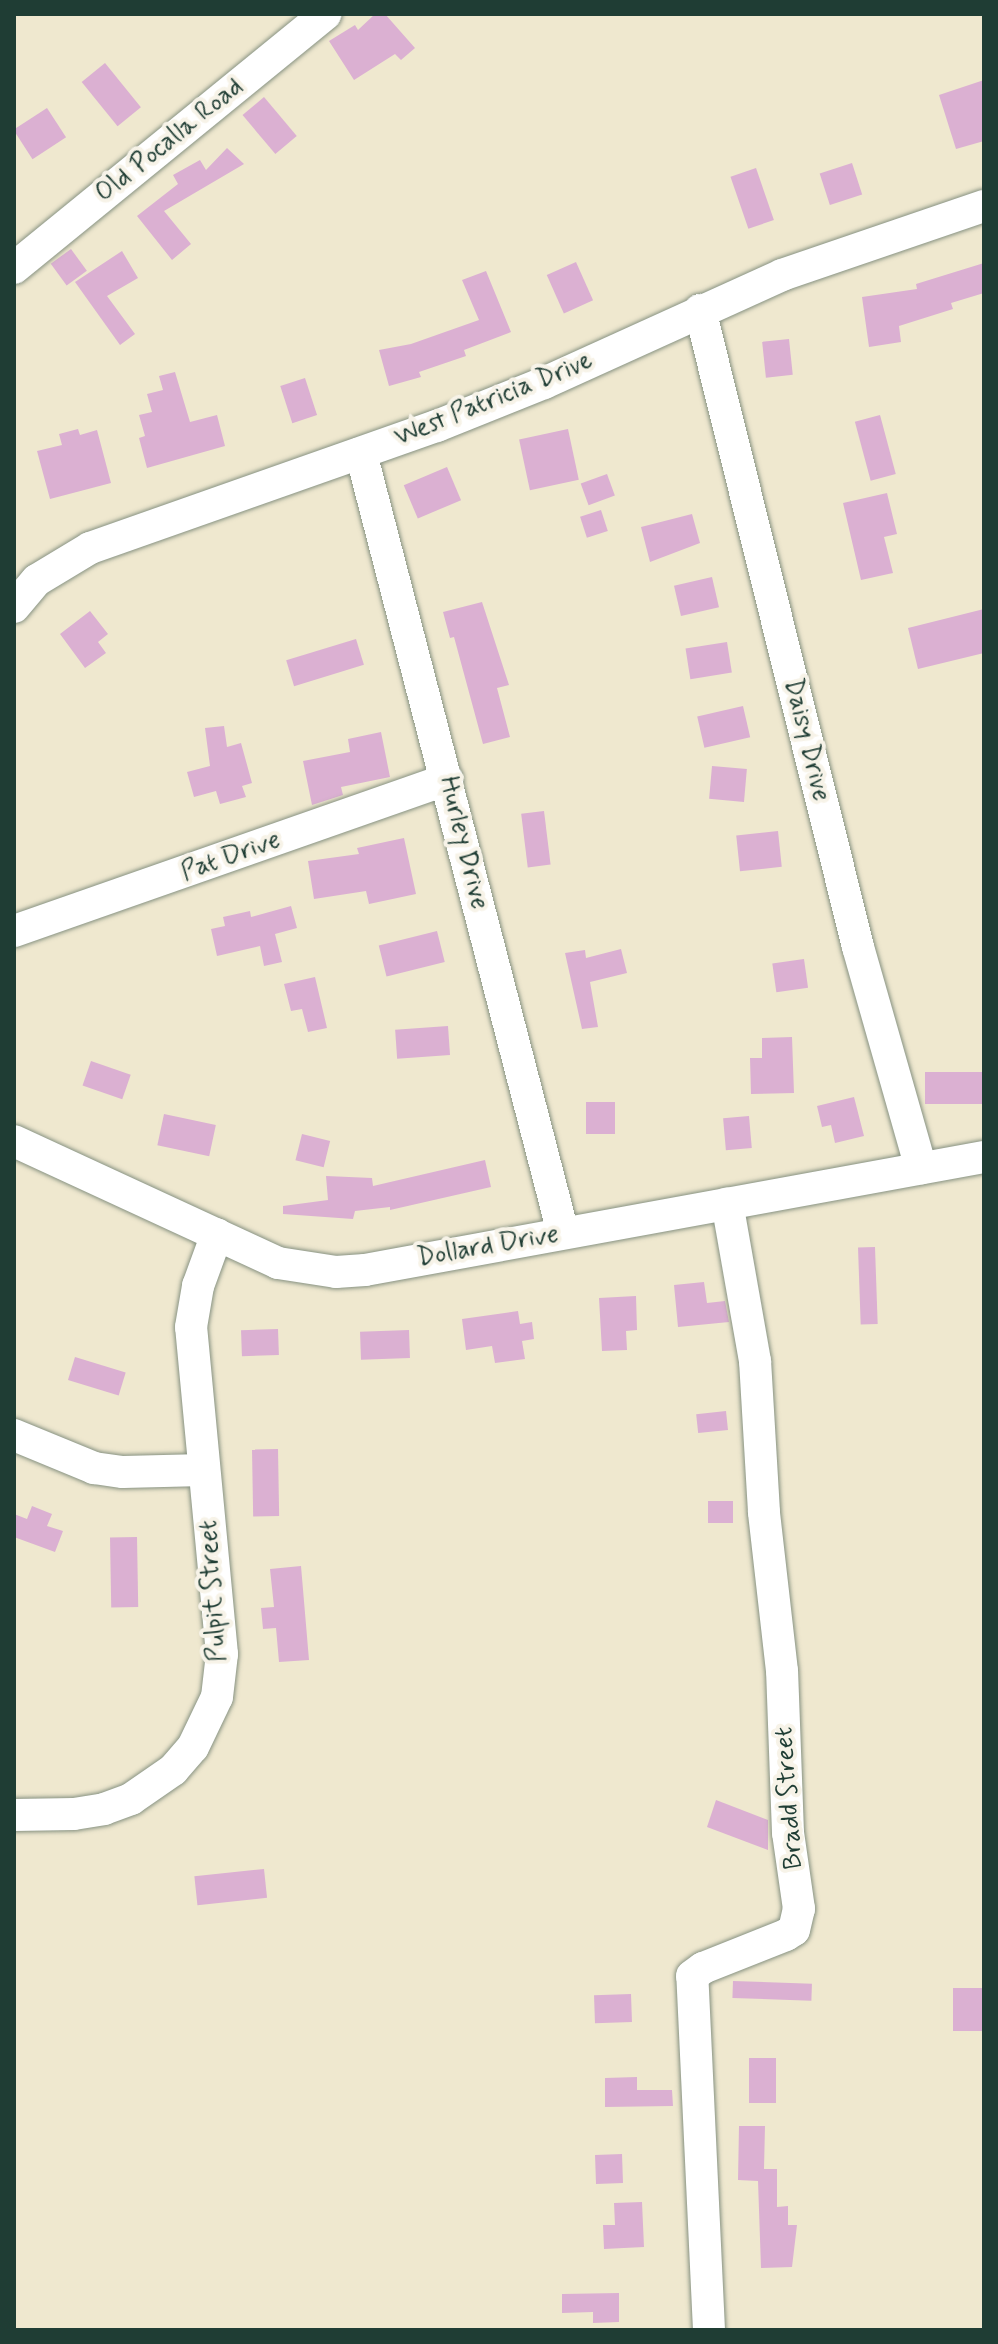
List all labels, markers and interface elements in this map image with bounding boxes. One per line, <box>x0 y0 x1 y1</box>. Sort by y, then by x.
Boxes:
street label: Old Pocalla Road <box>91 73 249 209</box>
street label: West Patricia Drive <box>391 346 597 454</box>
street label: Daisy Drive <box>776 676 836 804</box>
street label: Hurley Drive <box>432 774 494 912</box>
street label: Pat Drive <box>178 825 284 889</box>
street label: Dollard Drive <box>416 1219 560 1275</box>
street label: Pulpit Street <box>193 1517 235 1665</box>
street label: Bradd Street <box>769 1723 811 1873</box>

